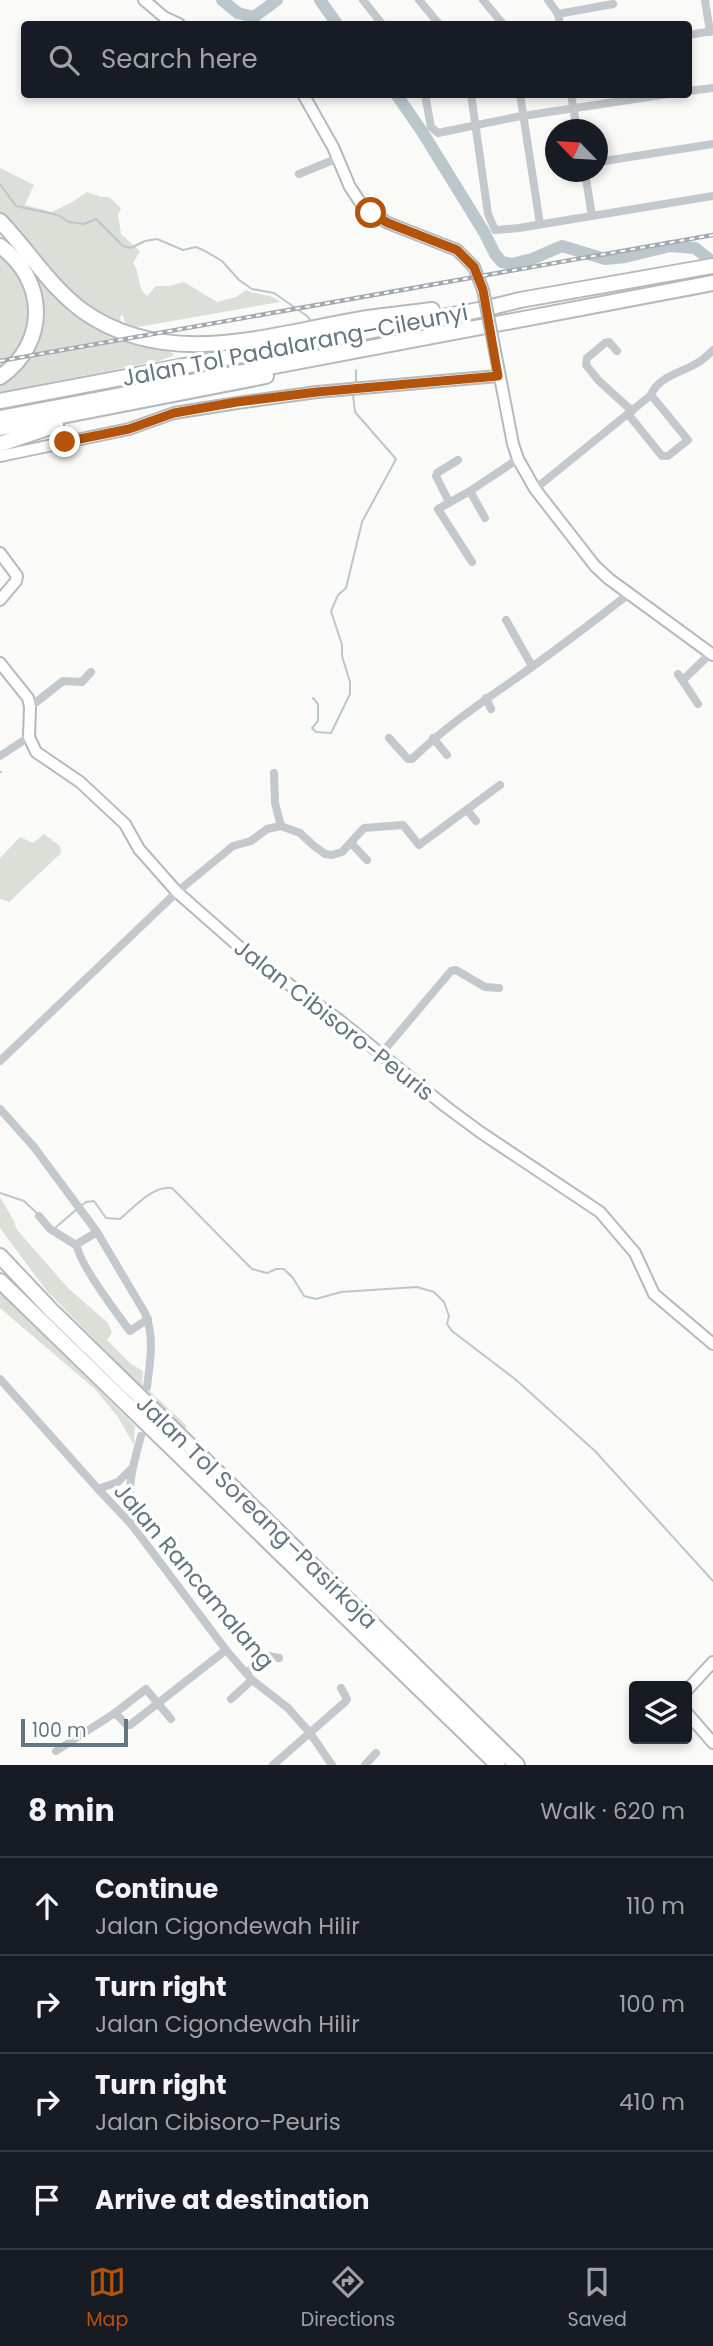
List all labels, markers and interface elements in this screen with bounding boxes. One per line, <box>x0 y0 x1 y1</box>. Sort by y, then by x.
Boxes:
search box <box>21 21 692 98</box>
icon: search <box>45 41 83 79</box>
text: Search here <box>101 41 258 77</box>
north arrow <box>545 119 608 182</box>
route start <box>355 197 386 228</box>
street label: Jalan Tol Padalarang–Cileunyi <box>120 296 470 394</box>
route end <box>49 426 80 457</box>
street label: Jalan Cibisoro-Peuris <box>227 932 441 1108</box>
street label: Jalan Tol Soreang–Pasirkoja <box>129 1388 385 1636</box>
street label: Jalan Rancamalang <box>106 1476 282 1676</box>
map controls <box>629 1681 692 1744</box>
button: layers <box>629 1681 692 1744</box>
scale bar <box>21 1716 128 1748</box>
text: 100 m <box>32 1717 87 1744</box>
text: 8 min <box>28 1789 115 1832</box>
text: Walk · 620 m <box>540 1795 685 1827</box>
text: Continue <box>95 1871 218 1907</box>
icon: ahead <box>28 1887 66 1925</box>
text: 110 m <box>626 1890 685 1922</box>
text: Jalan Cigondewah Hilir <box>95 1910 360 1942</box>
text: Turn right <box>95 1969 227 2005</box>
icon: right <box>28 1985 66 2023</box>
text: 100 m <box>619 1988 685 2020</box>
text: Jalan Cigondewah Hilir <box>95 2008 360 2040</box>
text: Turn right <box>95 2067 227 2103</box>
icon: right <box>28 2083 66 2121</box>
text: 410 m <box>619 2086 685 2118</box>
text: Jalan Cibisoro-Peuris <box>95 2106 341 2138</box>
icon: arrive <box>28 2181 66 2219</box>
text: Arrive at destination <box>95 2182 370 2218</box>
tab: Map <box>86 2263 128 2334</box>
tab: Directions <box>301 2263 395 2334</box>
tab: Saved <box>568 2263 627 2334</box>

